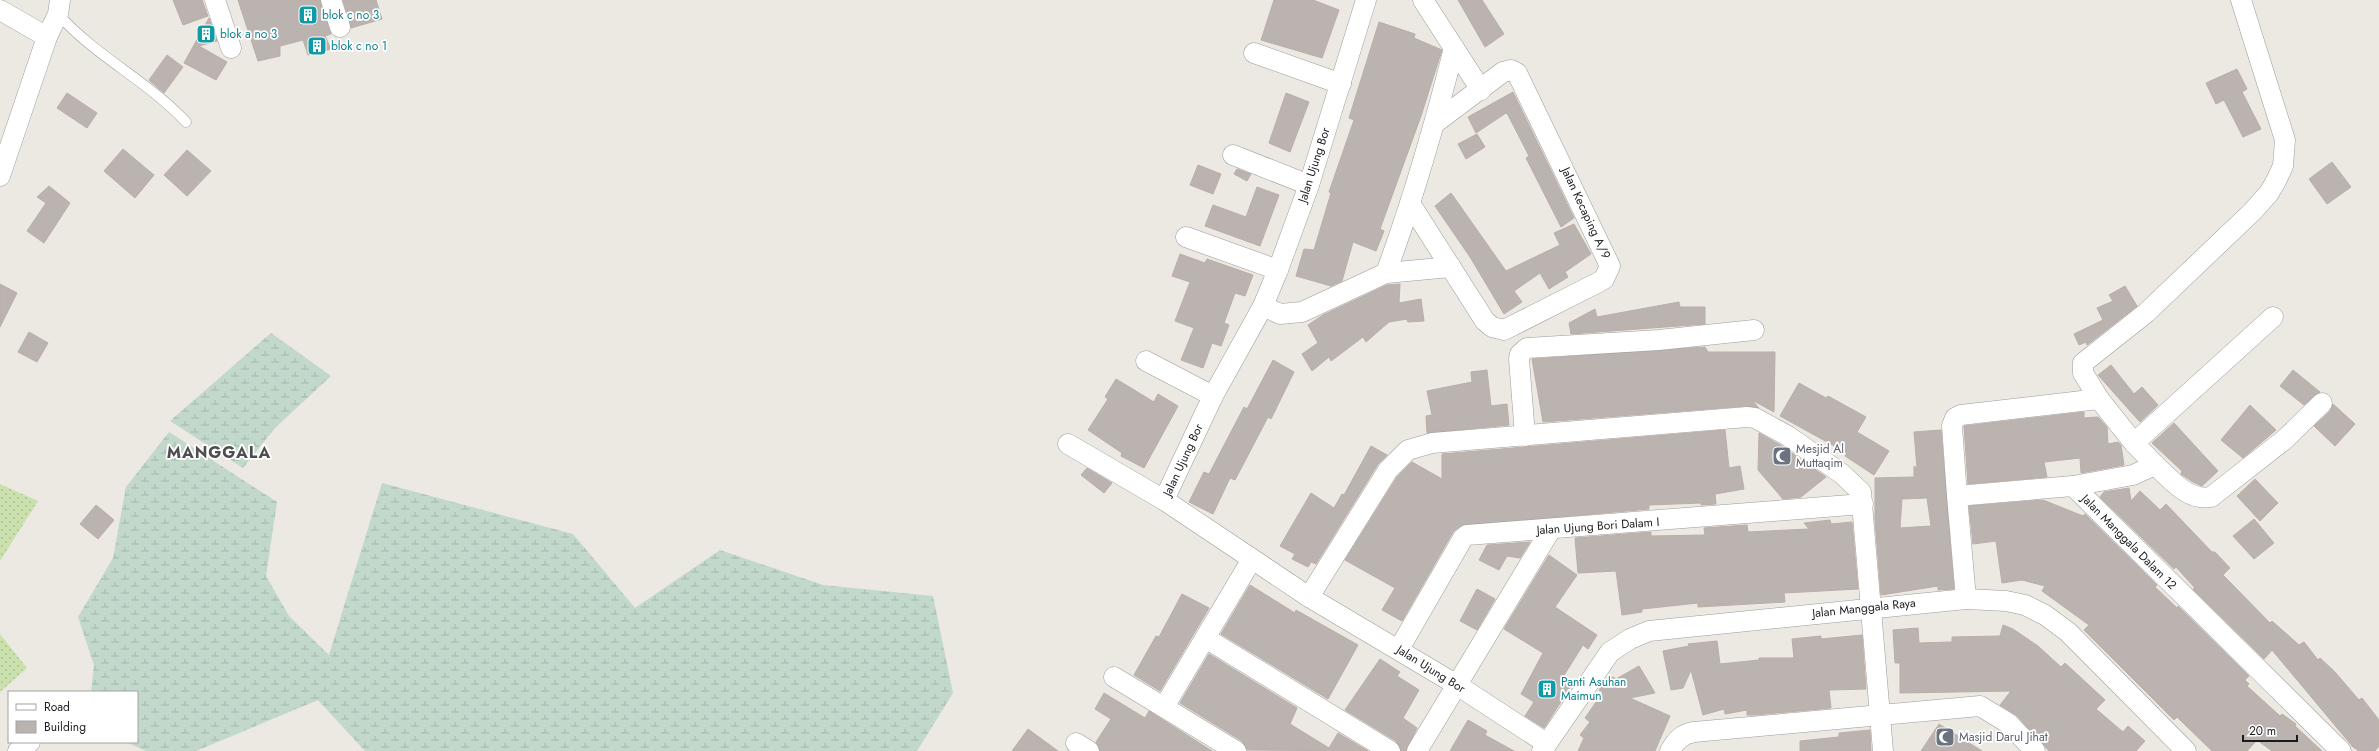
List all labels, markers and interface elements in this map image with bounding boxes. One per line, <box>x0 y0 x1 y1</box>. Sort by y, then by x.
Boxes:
building icon: blok c no 3 <box>297 4 319 26</box>
place label: blok c no 3 <box>322 6 380 24</box>
building icon: blok a no 3 <box>195 23 217 45</box>
place label: blok a no 3 <box>220 25 278 43</box>
building icon: blok c no 1 <box>306 35 328 57</box>
place label: blok c no 1 <box>331 37 387 55</box>
street label: Jalan Ujung Bor <box>1293 124 1335 207</box>
street label: Jalan Kecaping A/9 <box>1556 162 1615 262</box>
street label: Jalan Ujung Bor <box>1158 420 1208 501</box>
place label: Mesjid Al Muttaqim <box>1796 440 1844 472</box>
district label: MANGGALA <box>167 441 271 464</box>
mosque icon: Mesjid Al Muttaqim <box>1771 445 1793 467</box>
street label: Jalan Manggala Dalam 12 <box>2076 489 2181 594</box>
street label: Jalan Ujung Bori Dalam I <box>1534 513 1660 539</box>
street label: Jalan Manggala Raya <box>1809 594 1917 623</box>
street label: Jalan Ujung Bor <box>1391 640 1470 698</box>
place label: Panti Asuhan Maimun <box>1561 673 1626 705</box>
building icon: Panti Asuhan Maimun <box>1536 678 1558 700</box>
legend <box>8 691 138 743</box>
text: Road <box>44 698 70 716</box>
scale bar <box>2243 717 2297 743</box>
text: Building <box>44 718 86 736</box>
text: 20 m <box>2249 722 2276 740</box>
mosque icon: Masjid Darul Jihat <box>1934 726 1956 748</box>
place label: Masjid Darul Jihat <box>1959 728 2048 746</box>

